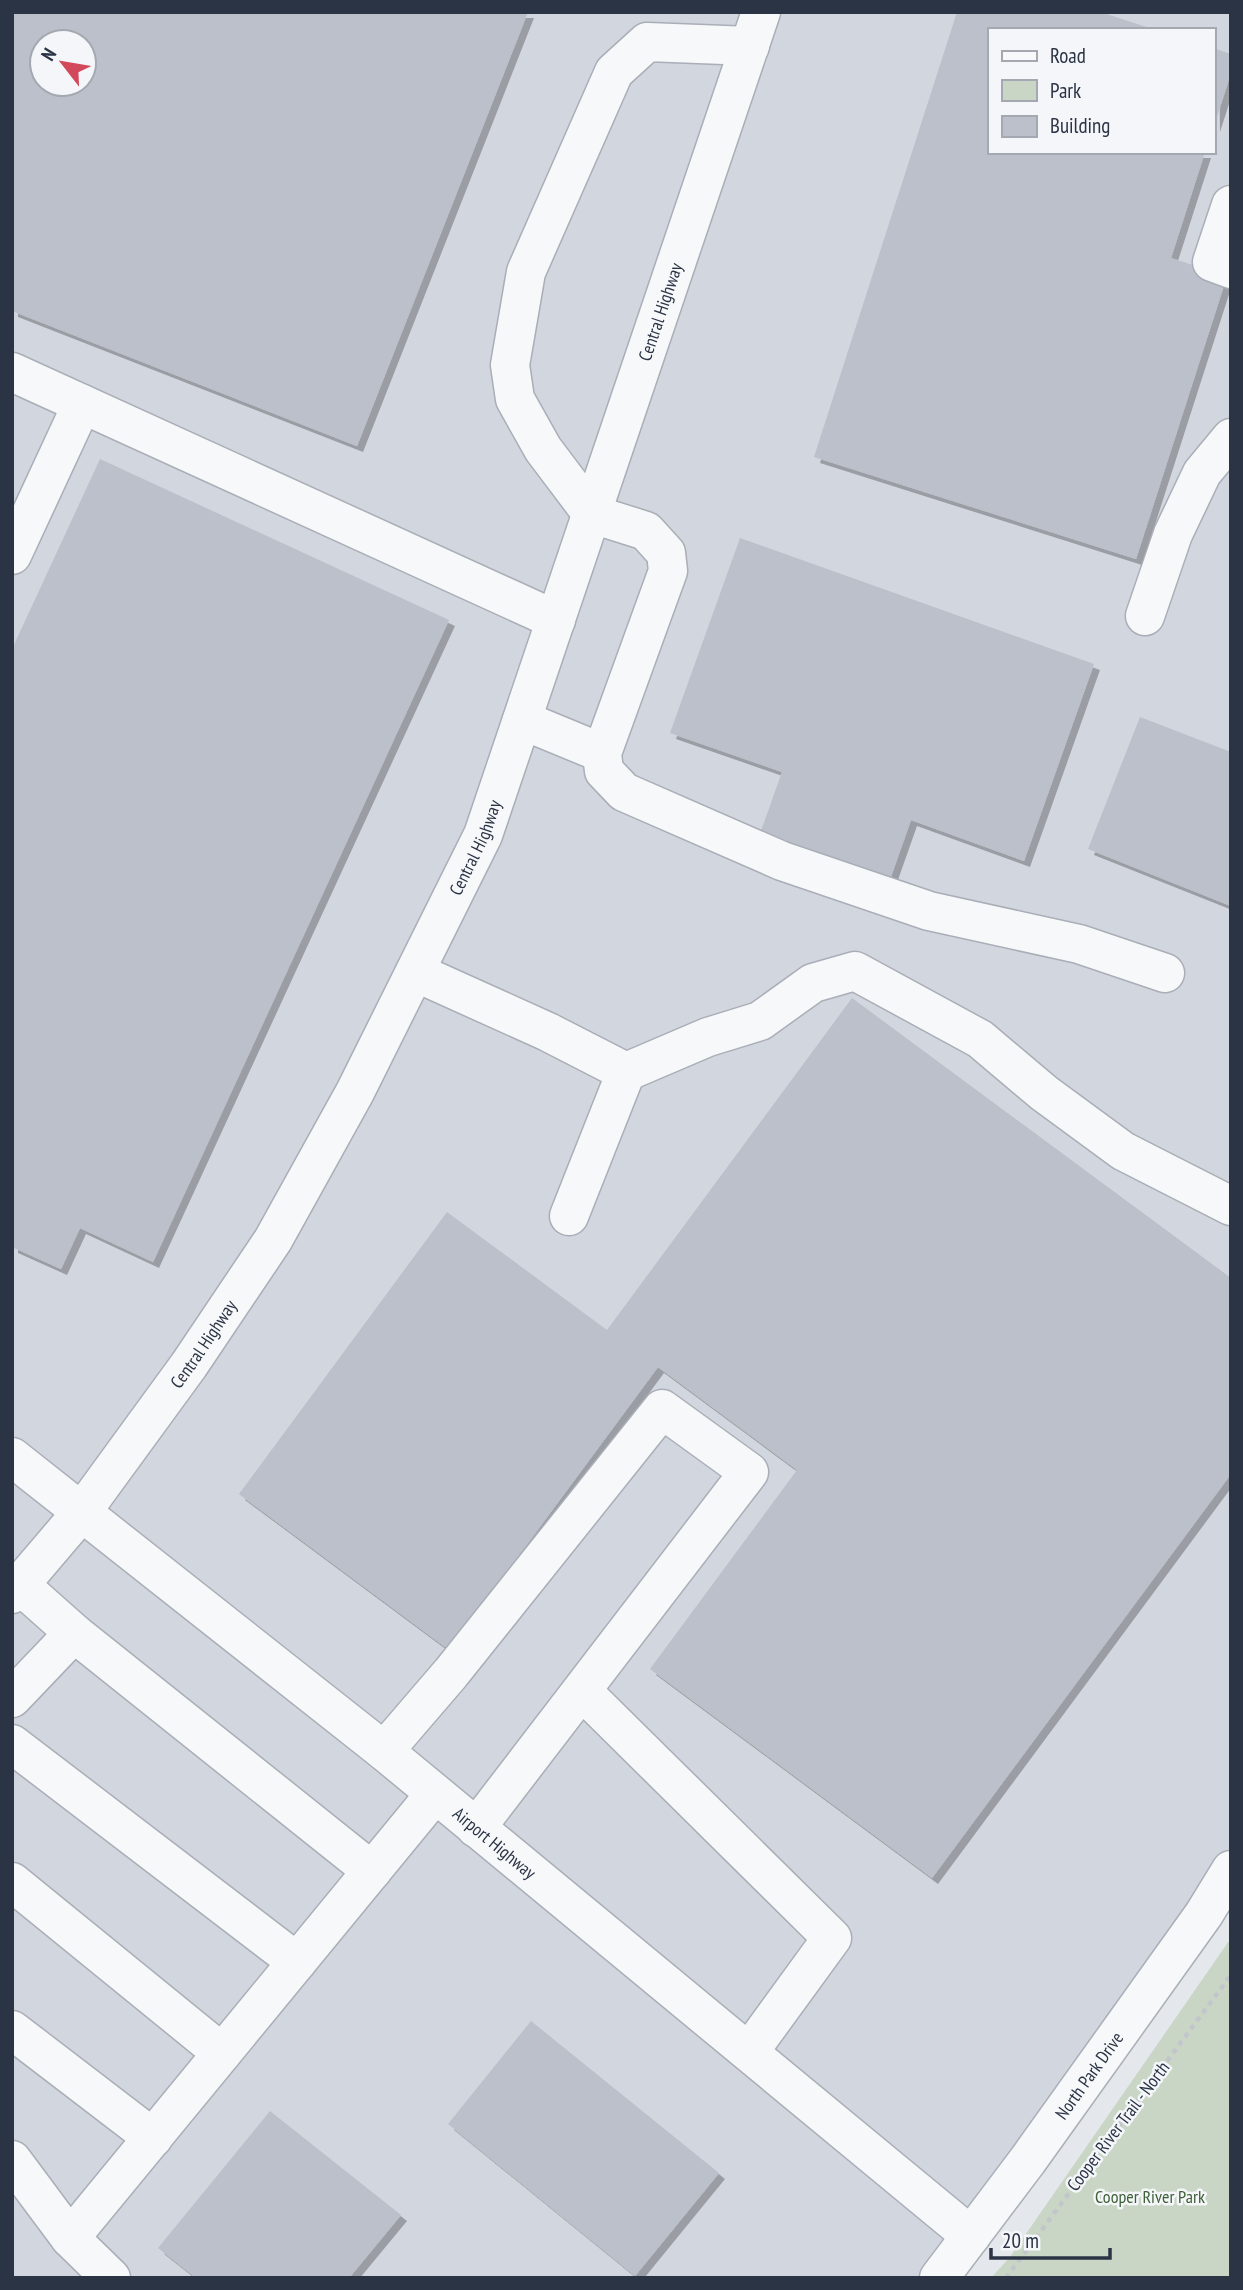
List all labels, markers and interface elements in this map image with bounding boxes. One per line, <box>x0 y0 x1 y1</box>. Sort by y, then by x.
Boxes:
north arrow <box>28 28 98 98</box>
legend <box>988 28 1215 154</box>
text: Road <box>1050 42 1086 69</box>
text: N <box>35 44 61 65</box>
text: Park <box>1050 77 1081 104</box>
text: Building <box>1050 112 1110 139</box>
street label: Central Highway <box>633 259 687 364</box>
street label: Central Highway <box>443 797 506 899</box>
street label: Central Highway <box>165 1295 241 1393</box>
street label: Airport Highway <box>449 1802 541 1884</box>
street label: North Park Drive <box>1049 2027 1128 2124</box>
street label: Cooper River Trail - North <box>1062 2057 1174 2195</box>
park label: Cooper River Park <box>1095 2185 1205 2208</box>
scale bar <box>991 2216 1110 2260</box>
text: 20 m <box>1002 2227 1039 2254</box>

